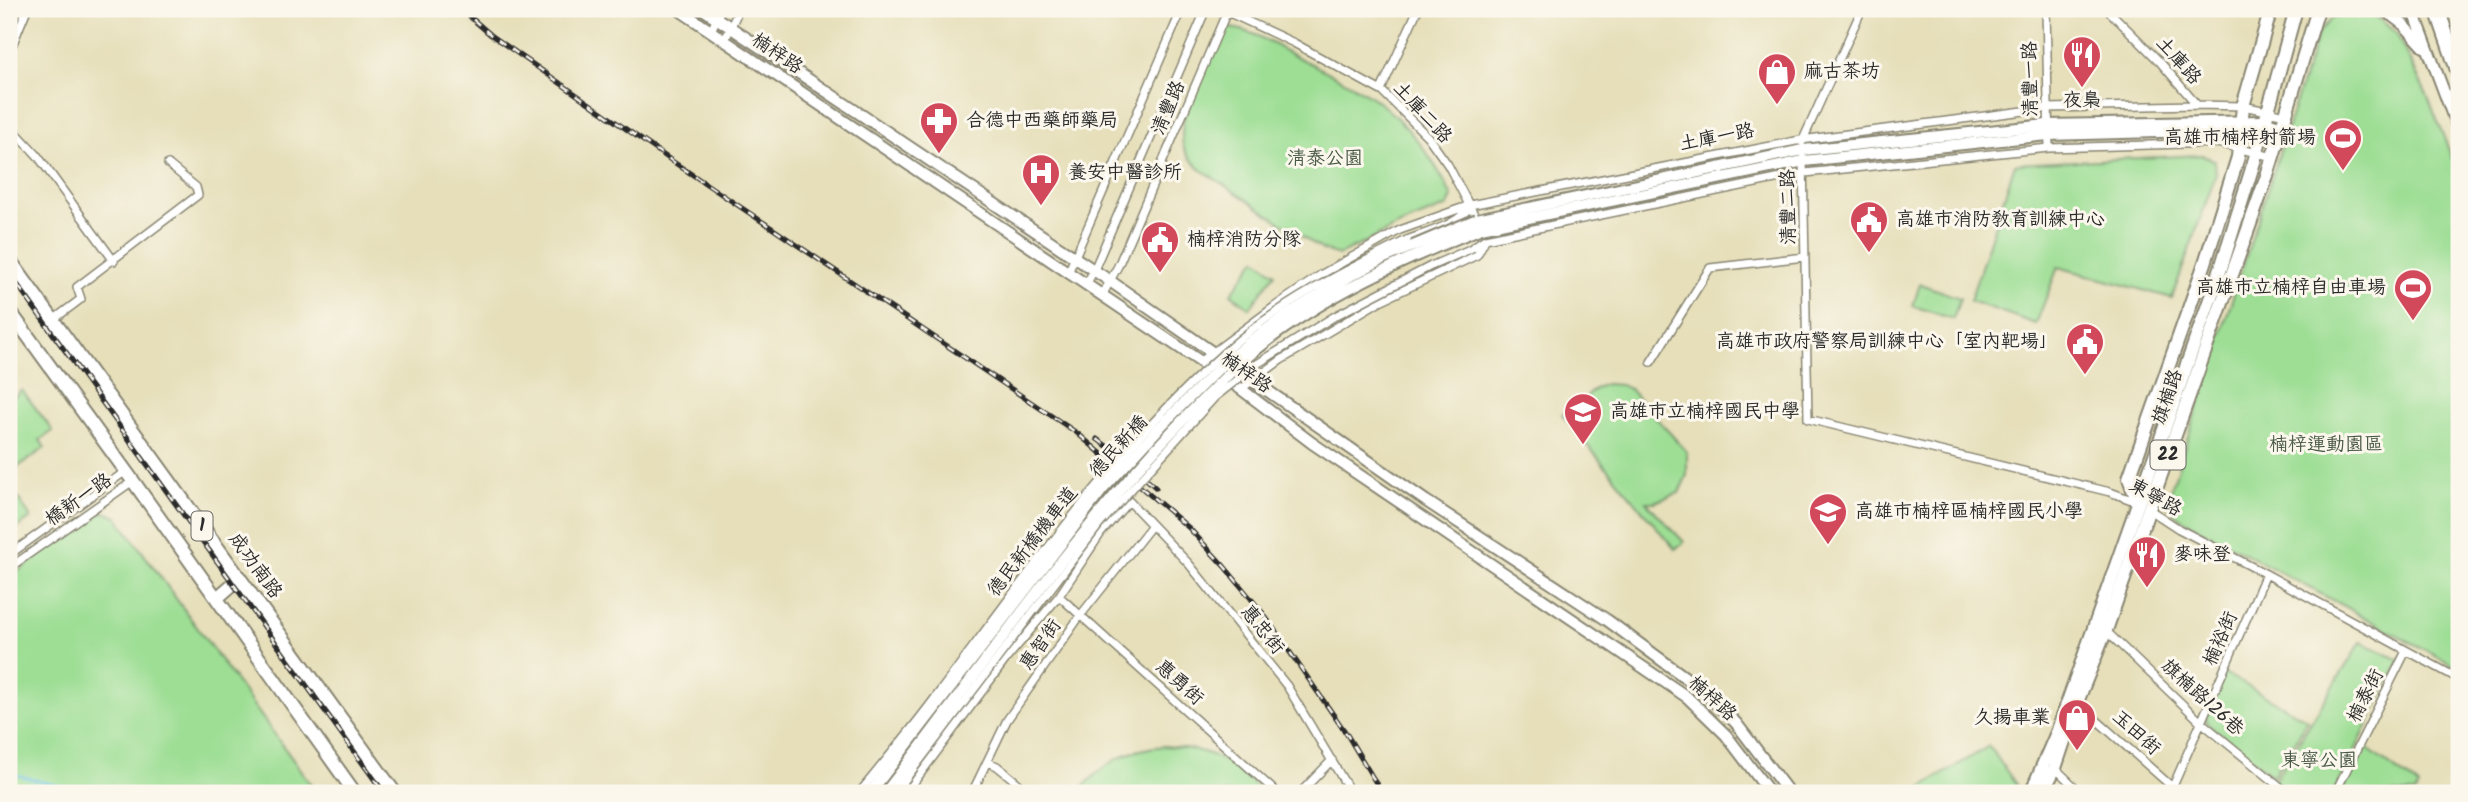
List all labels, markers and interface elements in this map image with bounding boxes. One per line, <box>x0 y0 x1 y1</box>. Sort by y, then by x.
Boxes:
street label: 楠梓路 <box>745 26 809 82</box>
street label: 土庫路 <box>2148 30 2208 92</box>
restaurant icon: 夜梟 <box>2061 34 2103 89</box>
street label: 清豐一路 <box>2015 41 2047 117</box>
shop icon: 麻古茶坊 <box>1756 51 1798 106</box>
place label: 麻古茶坊 <box>1804 57 1880 87</box>
street label: 土庫二路 <box>1385 75 1459 151</box>
street label: 清豐路 <box>1144 76 1194 140</box>
place label: 夜梟 <box>2063 86 2101 116</box>
pharmacy icon: 合德中西藥師藥局 <box>918 100 960 155</box>
place label: 合德中西藥師藥局 <box>966 106 1118 136</box>
street label: 土庫一路 <box>1677 116 1757 160</box>
sports icon: 高雄市楠梓射箭場 <box>2322 117 2364 172</box>
place label: 高雄市楠梓射箭場 <box>2164 123 2316 153</box>
park label: 清泰公園 <box>1287 144 1363 174</box>
hospital icon: 養安中醫診所 <box>1020 152 1062 207</box>
place label: 養安中醫診所 <box>1068 158 1182 188</box>
street label: 清豐二路 <box>1773 169 1805 245</box>
public building icon: 高雄市消防教育訓練中心 <box>1848 199 1890 254</box>
place label: 高雄市消防教育訓練中心 <box>1896 205 2105 235</box>
public building icon: 楠梓消防分隊 <box>1139 219 1181 274</box>
place label: 楠梓消防分隊 <box>1187 225 1301 255</box>
sports icon: 高雄市立楠梓自由車場 <box>2392 267 2434 322</box>
place label: 高雄市立楠梓自由車場 <box>2196 273 2386 303</box>
public building icon: 高雄市政府警察局訓練中心「室內靶場」 <box>2064 321 2106 376</box>
place label: 高雄市政府警察局訓練中心「室內靶場」 <box>1716 327 2058 357</box>
street label: 楠梓路 <box>1214 344 1278 402</box>
street label: 旗楠路 <box>2145 365 2191 429</box>
school or university icon: 高雄市立楠梓國民中學 <box>1562 391 1604 446</box>
place label: 高雄市立楠梓國民中學 <box>1610 397 1800 427</box>
street label: 德民新橋 <box>1082 409 1156 485</box>
park label: 楠梓運動園區 <box>2269 430 2383 460</box>
road number: 22 <box>2150 440 2186 470</box>
street label: 橋新一路 <box>39 466 119 534</box>
street label: 東寧路 <box>2123 471 2187 525</box>
street label: 德民新橋機車道 <box>980 480 1086 604</box>
school or university icon: 高雄市楠梓區楠梓國民小學 <box>1807 491 1849 546</box>
place label: 高雄市楠梓區楠梓國民小學 <box>1855 497 2083 527</box>
road number: 1 <box>192 512 212 540</box>
street label: 成功南路 <box>221 526 289 606</box>
restaurant icon: 麥味登 <box>2126 534 2168 589</box>
place label: 麥味登 <box>2174 540 2231 570</box>
street label: 惠忠街 <box>1232 598 1292 662</box>
street label: 楠裕街 <box>2196 607 2246 671</box>
street label: 惠智街 <box>1012 613 1070 677</box>
street label: 旗楠路126巷 <box>2153 652 2251 744</box>
street label: 惠勇街 <box>1148 653 1210 713</box>
street label: 楠泰街 <box>2340 664 2392 728</box>
street label: 楠梓路 <box>1681 669 1743 729</box>
shop icon: 久揚車業 <box>2056 697 2098 752</box>
place label: 久揚車業 <box>1974 703 2050 733</box>
street label: 玉田街 <box>2105 703 2167 763</box>
park label: 東寧公園 <box>2281 746 2357 776</box>

